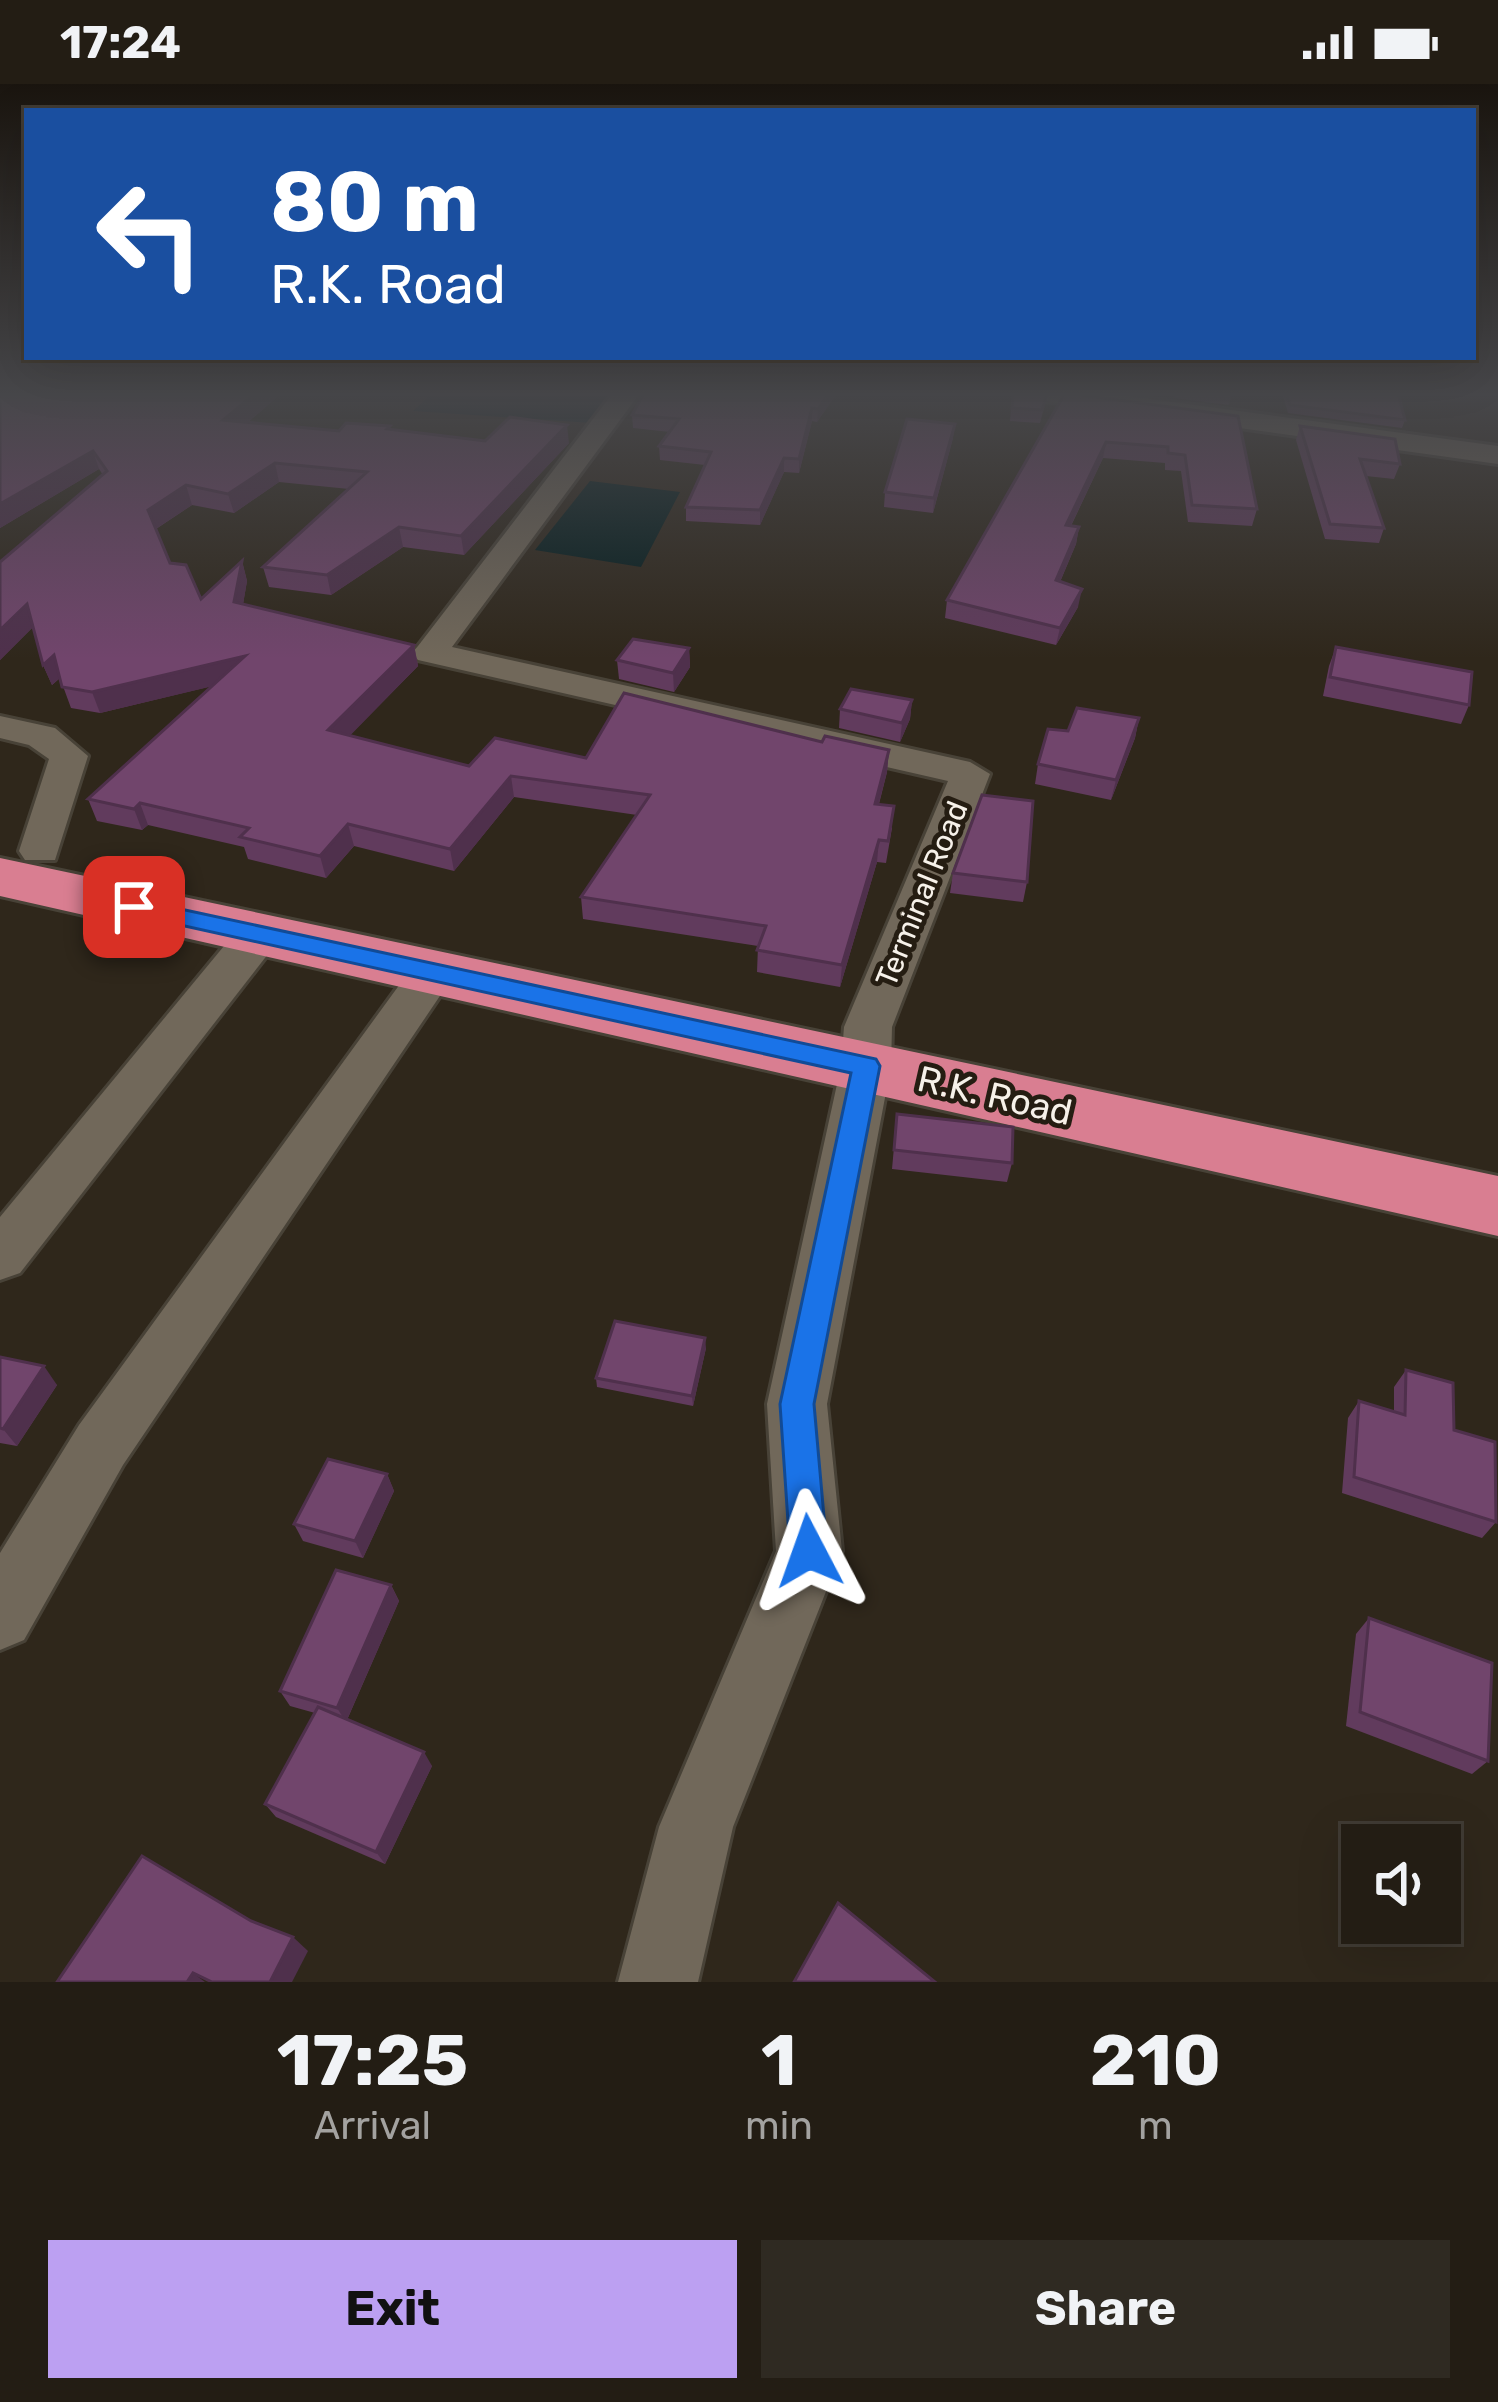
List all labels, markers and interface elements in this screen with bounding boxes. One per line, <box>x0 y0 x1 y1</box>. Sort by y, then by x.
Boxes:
text: 17:24 <box>60 16 181 69</box>
text: 80 m <box>270 152 479 252</box>
icon: left <box>72 156 228 312</box>
text: R.K. Road <box>270 253 506 317</box>
street label: Terminal Road <box>868 796 976 992</box>
pin <box>83 856 185 958</box>
icon: arrive <box>101 874 167 940</box>
street label: R.K. Road <box>913 1057 1076 1134</box>
position arrow <box>746 1488 872 1614</box>
map controls <box>1341 1824 1461 1944</box>
button: sound <box>1341 1824 1461 1944</box>
text: 17:25 <box>277 2018 468 2103</box>
text: 1 <box>761 2018 797 2103</box>
text: 210 <box>1090 2018 1221 2103</box>
text: Arrival <box>314 2103 431 2149</box>
text: min <box>745 2103 813 2149</box>
text: m <box>1138 2103 1173 2149</box>
button: Exit <box>48 2240 737 2378</box>
button: Share <box>761 2240 1450 2378</box>

